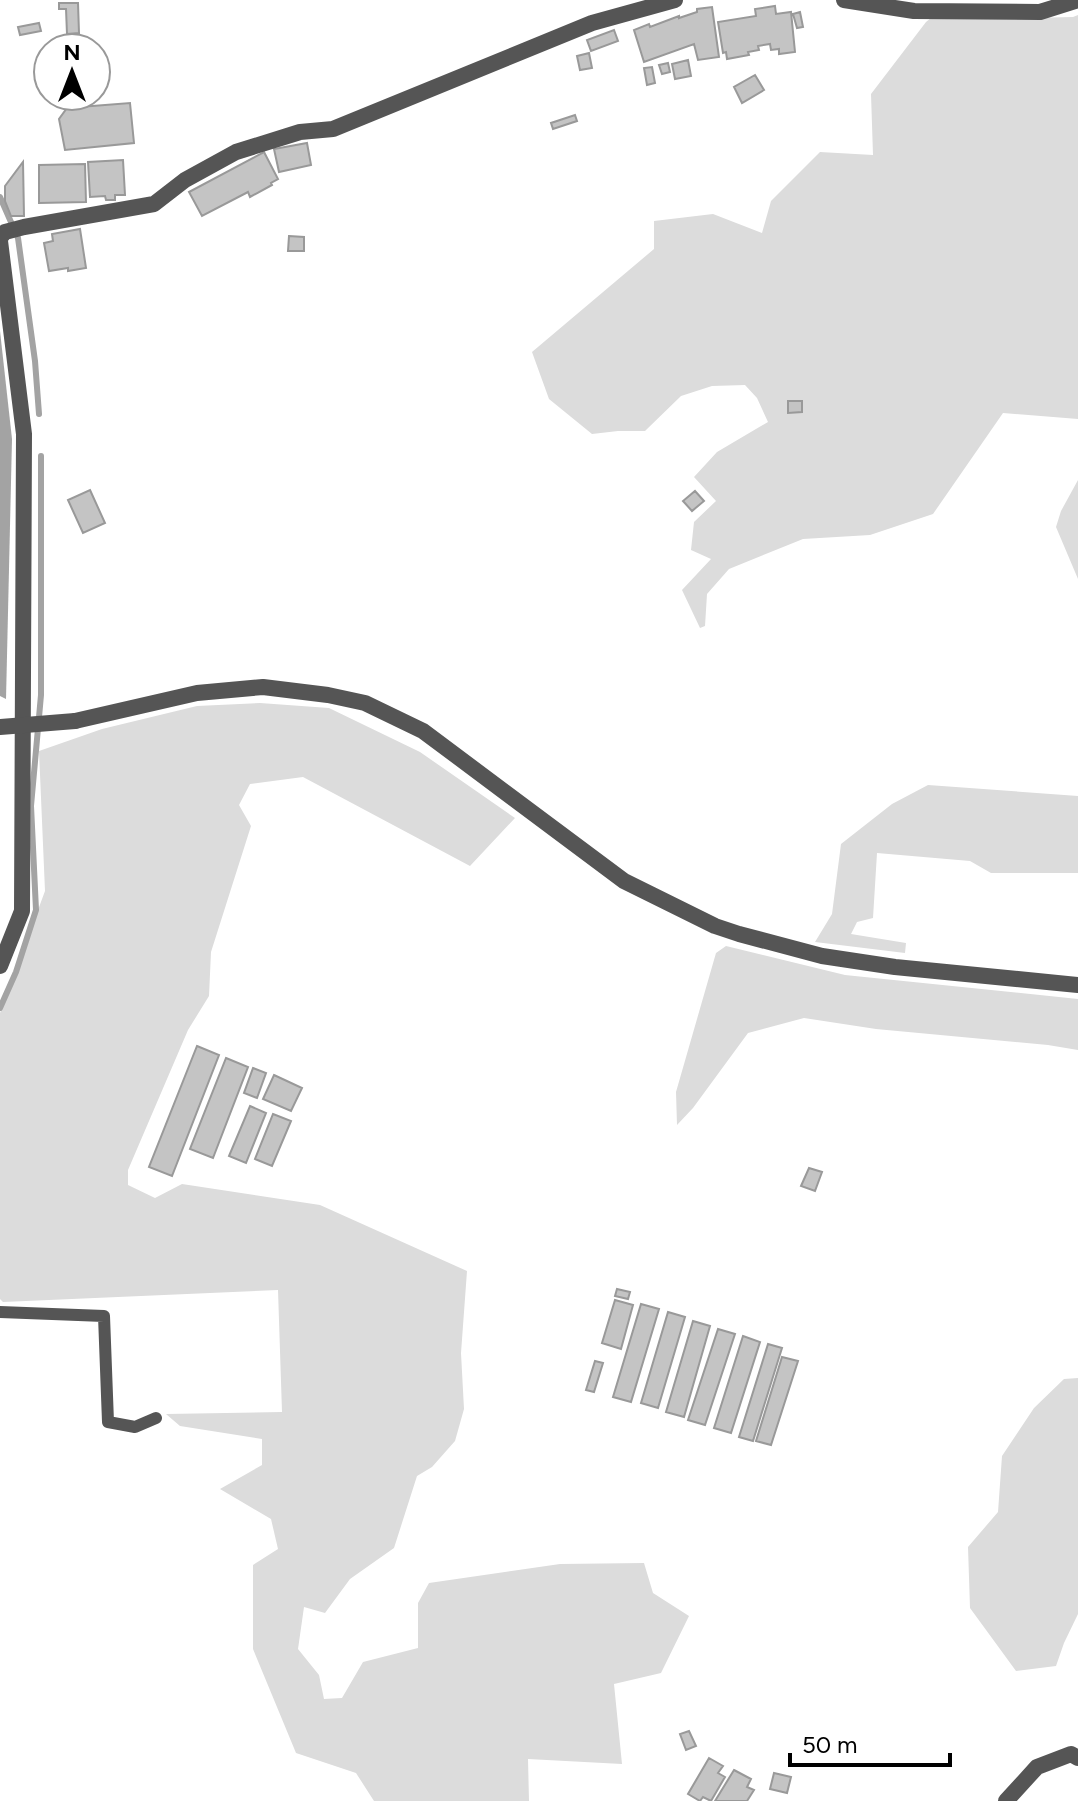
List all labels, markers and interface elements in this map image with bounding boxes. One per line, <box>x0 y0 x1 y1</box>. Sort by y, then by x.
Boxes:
north arrow <box>32 32 112 112</box>
text: N <box>63 39 81 66</box>
scale bar <box>790 1717 950 1767</box>
text: 50 m <box>802 1730 858 1759</box>

